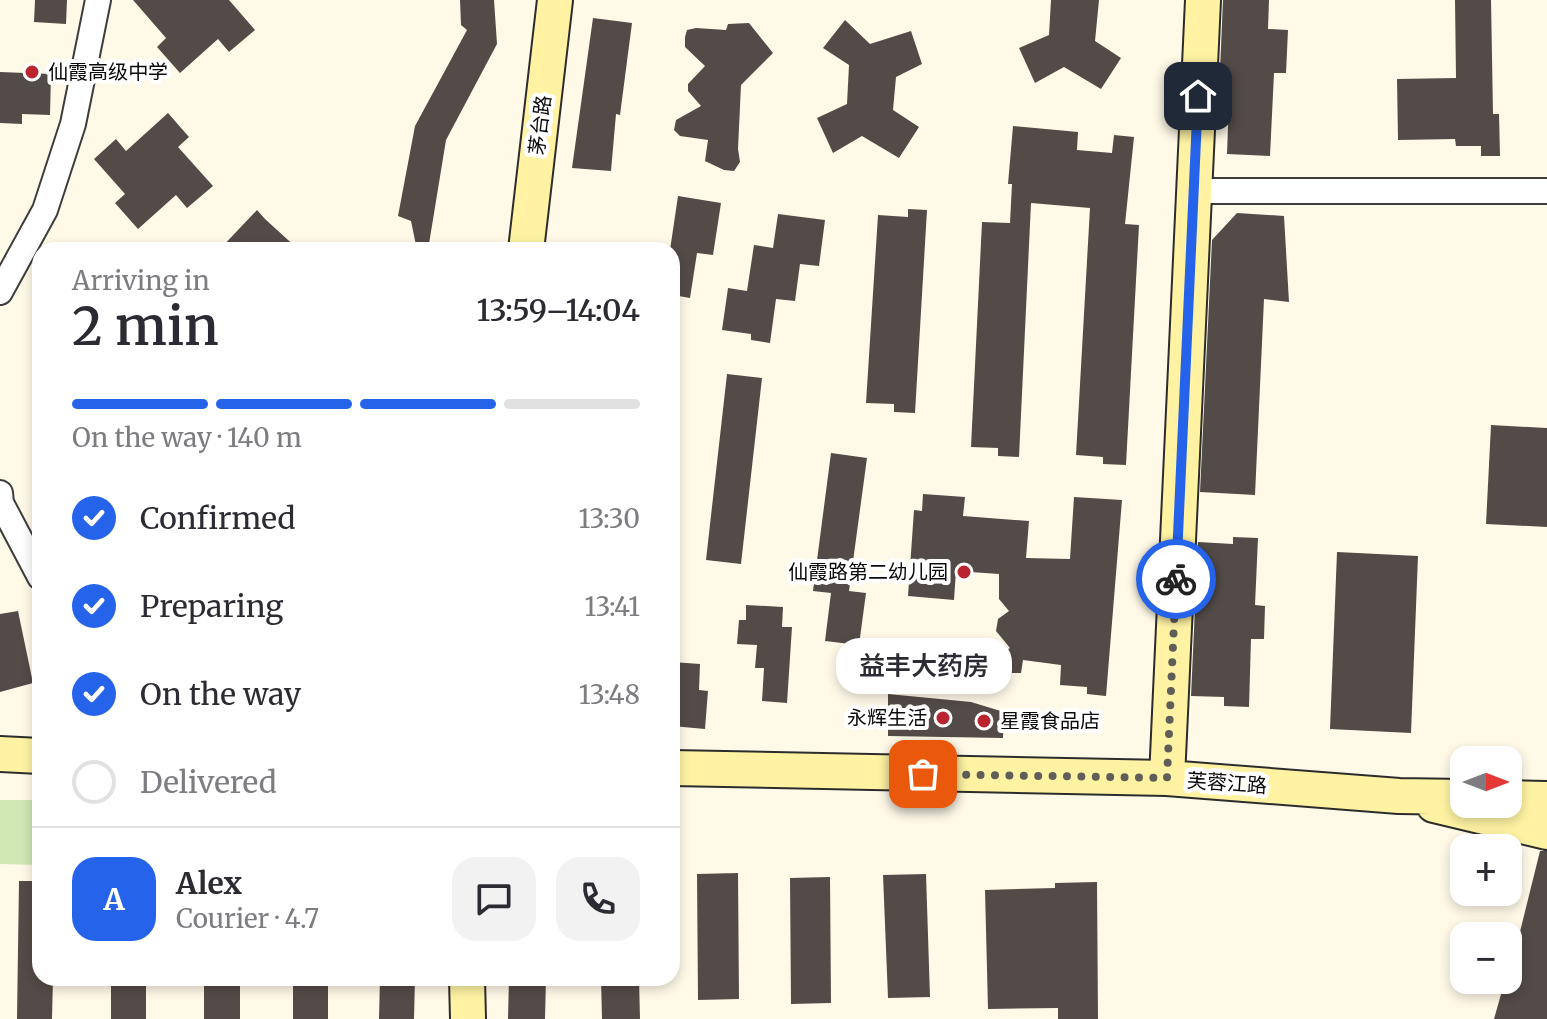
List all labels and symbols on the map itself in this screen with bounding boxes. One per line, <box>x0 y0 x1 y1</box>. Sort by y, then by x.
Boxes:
place label: 仙霞高级中学 <box>48 59 168 84</box>
pin <box>1164 62 1232 130</box>
marker: 仙霞高级中学 <box>23 63 41 81</box>
street label: 茅台路 <box>523 94 556 156</box>
courier <box>1136 539 1216 619</box>
place label: 仙霞路第二幼儿园 <box>788 559 948 584</box>
marker: 仙霞路第二幼儿园 <box>955 563 973 581</box>
callout: 益丰大药房 <box>835 638 1011 694</box>
place label: 永辉生活 <box>847 705 927 730</box>
place label: 星霞食品店 <box>1000 708 1100 733</box>
marker: 永辉生活 <box>934 709 952 727</box>
marker: 星霞食品店 <box>975 712 993 730</box>
pin <box>889 740 957 808</box>
north arrow <box>1450 746 1522 818</box>
street label: 芙蓉江路 <box>1186 767 1268 798</box>

